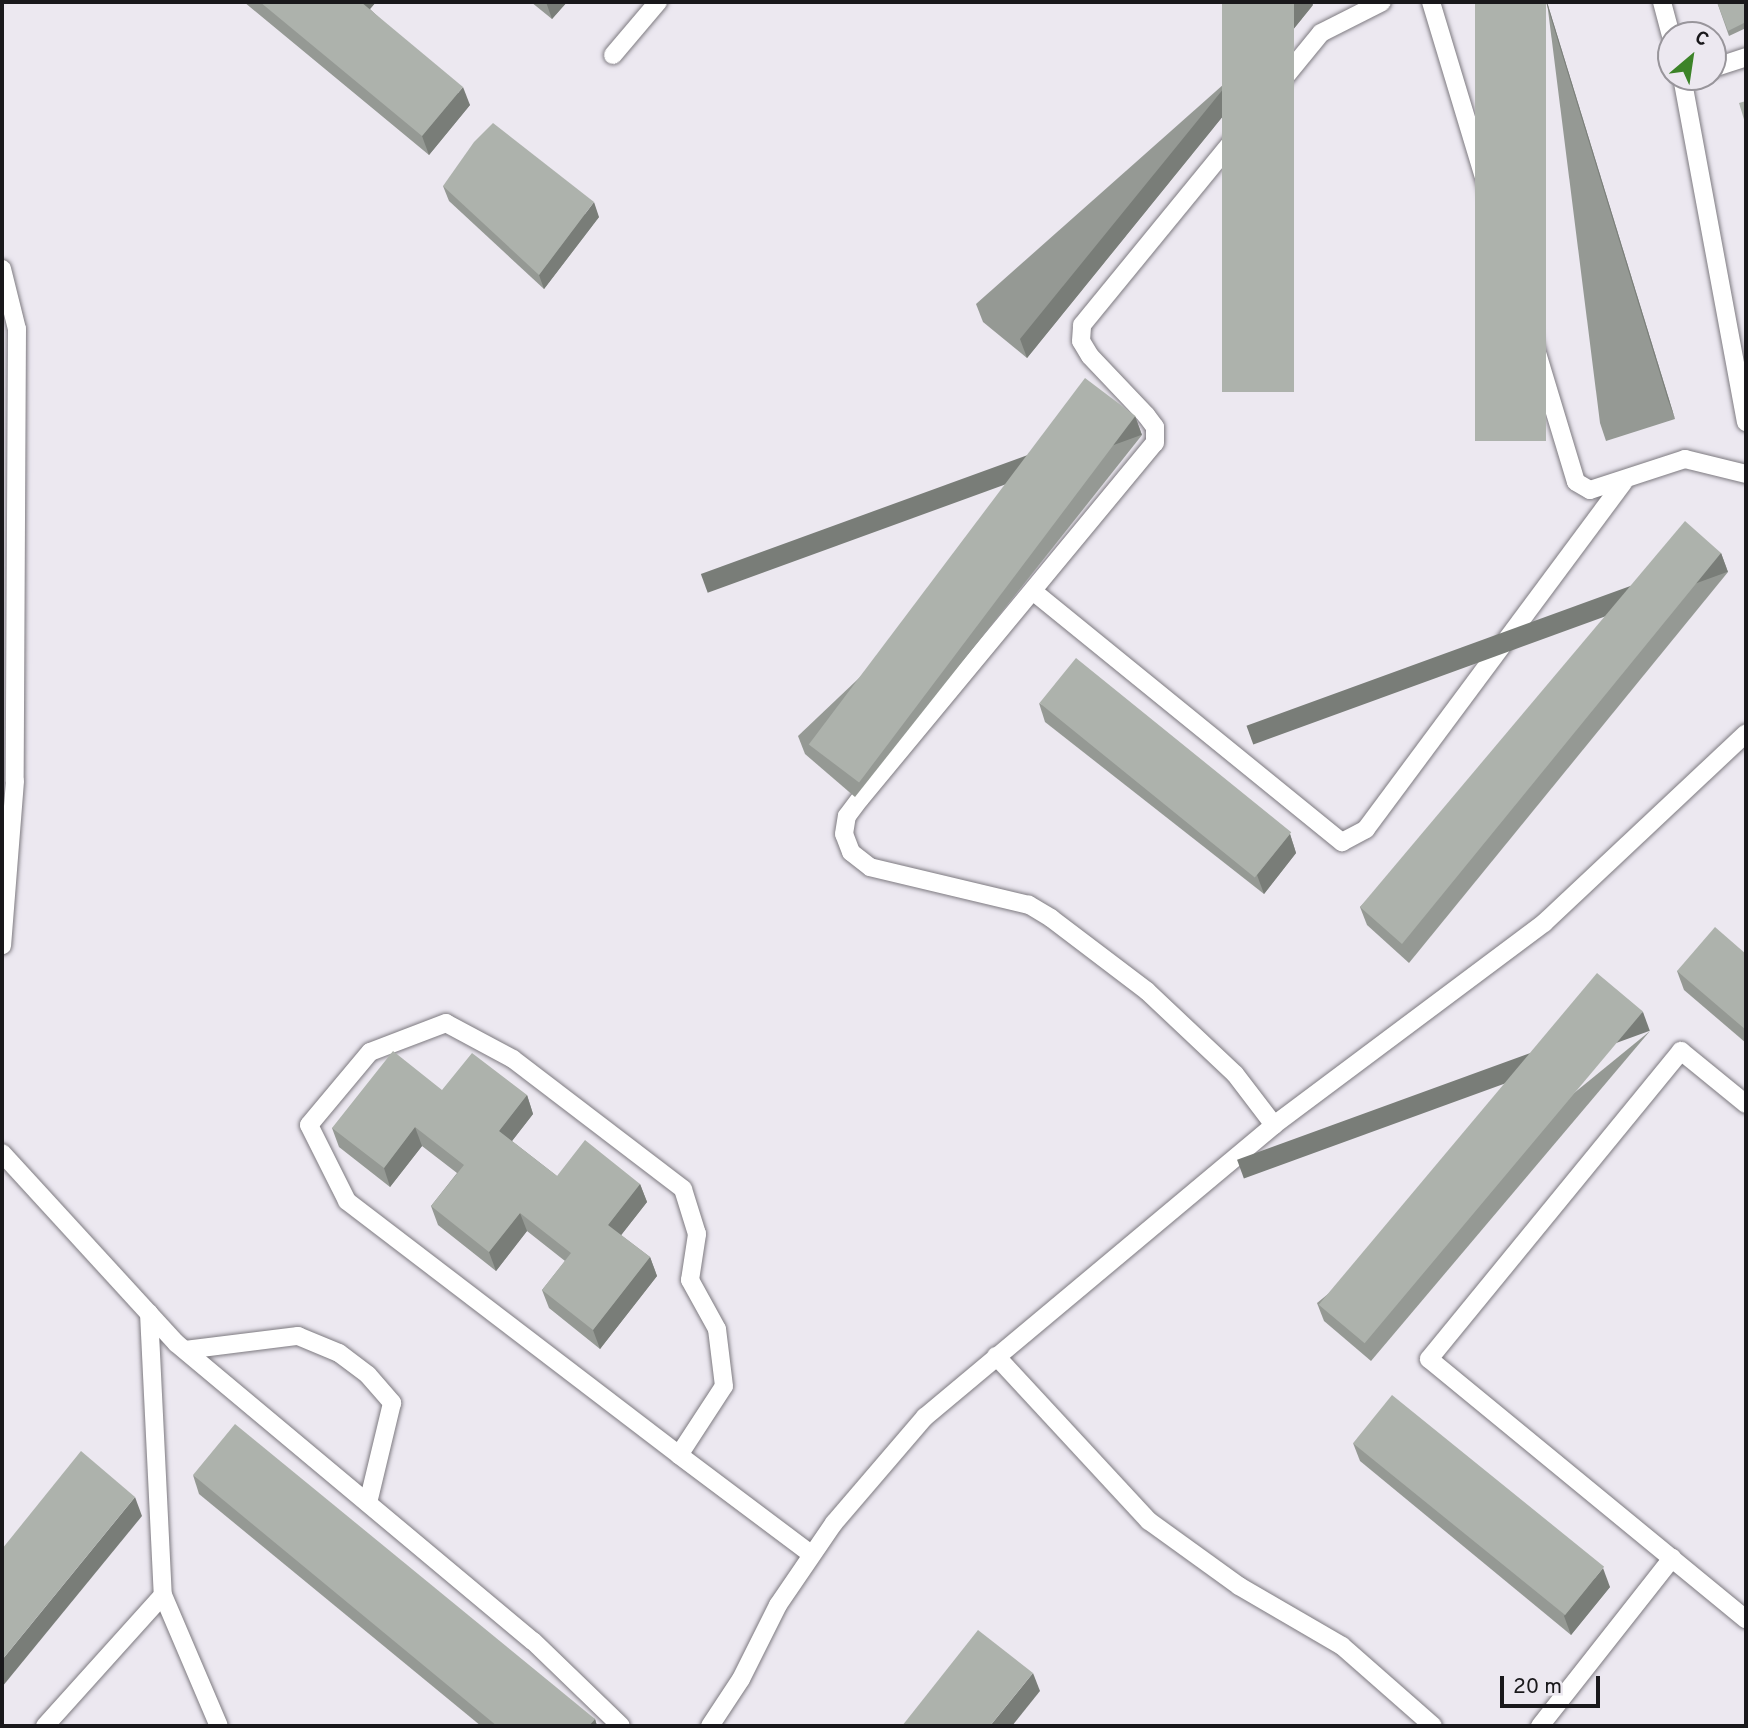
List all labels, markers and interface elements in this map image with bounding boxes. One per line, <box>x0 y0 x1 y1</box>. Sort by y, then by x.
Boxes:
north arrow <box>1657 21 1727 91</box>
text: С <box>1690 26 1712 53</box>
scale bar <box>1503 1662 1603 1706</box>
text: 20 m <box>1513 1674 1562 1701</box>

